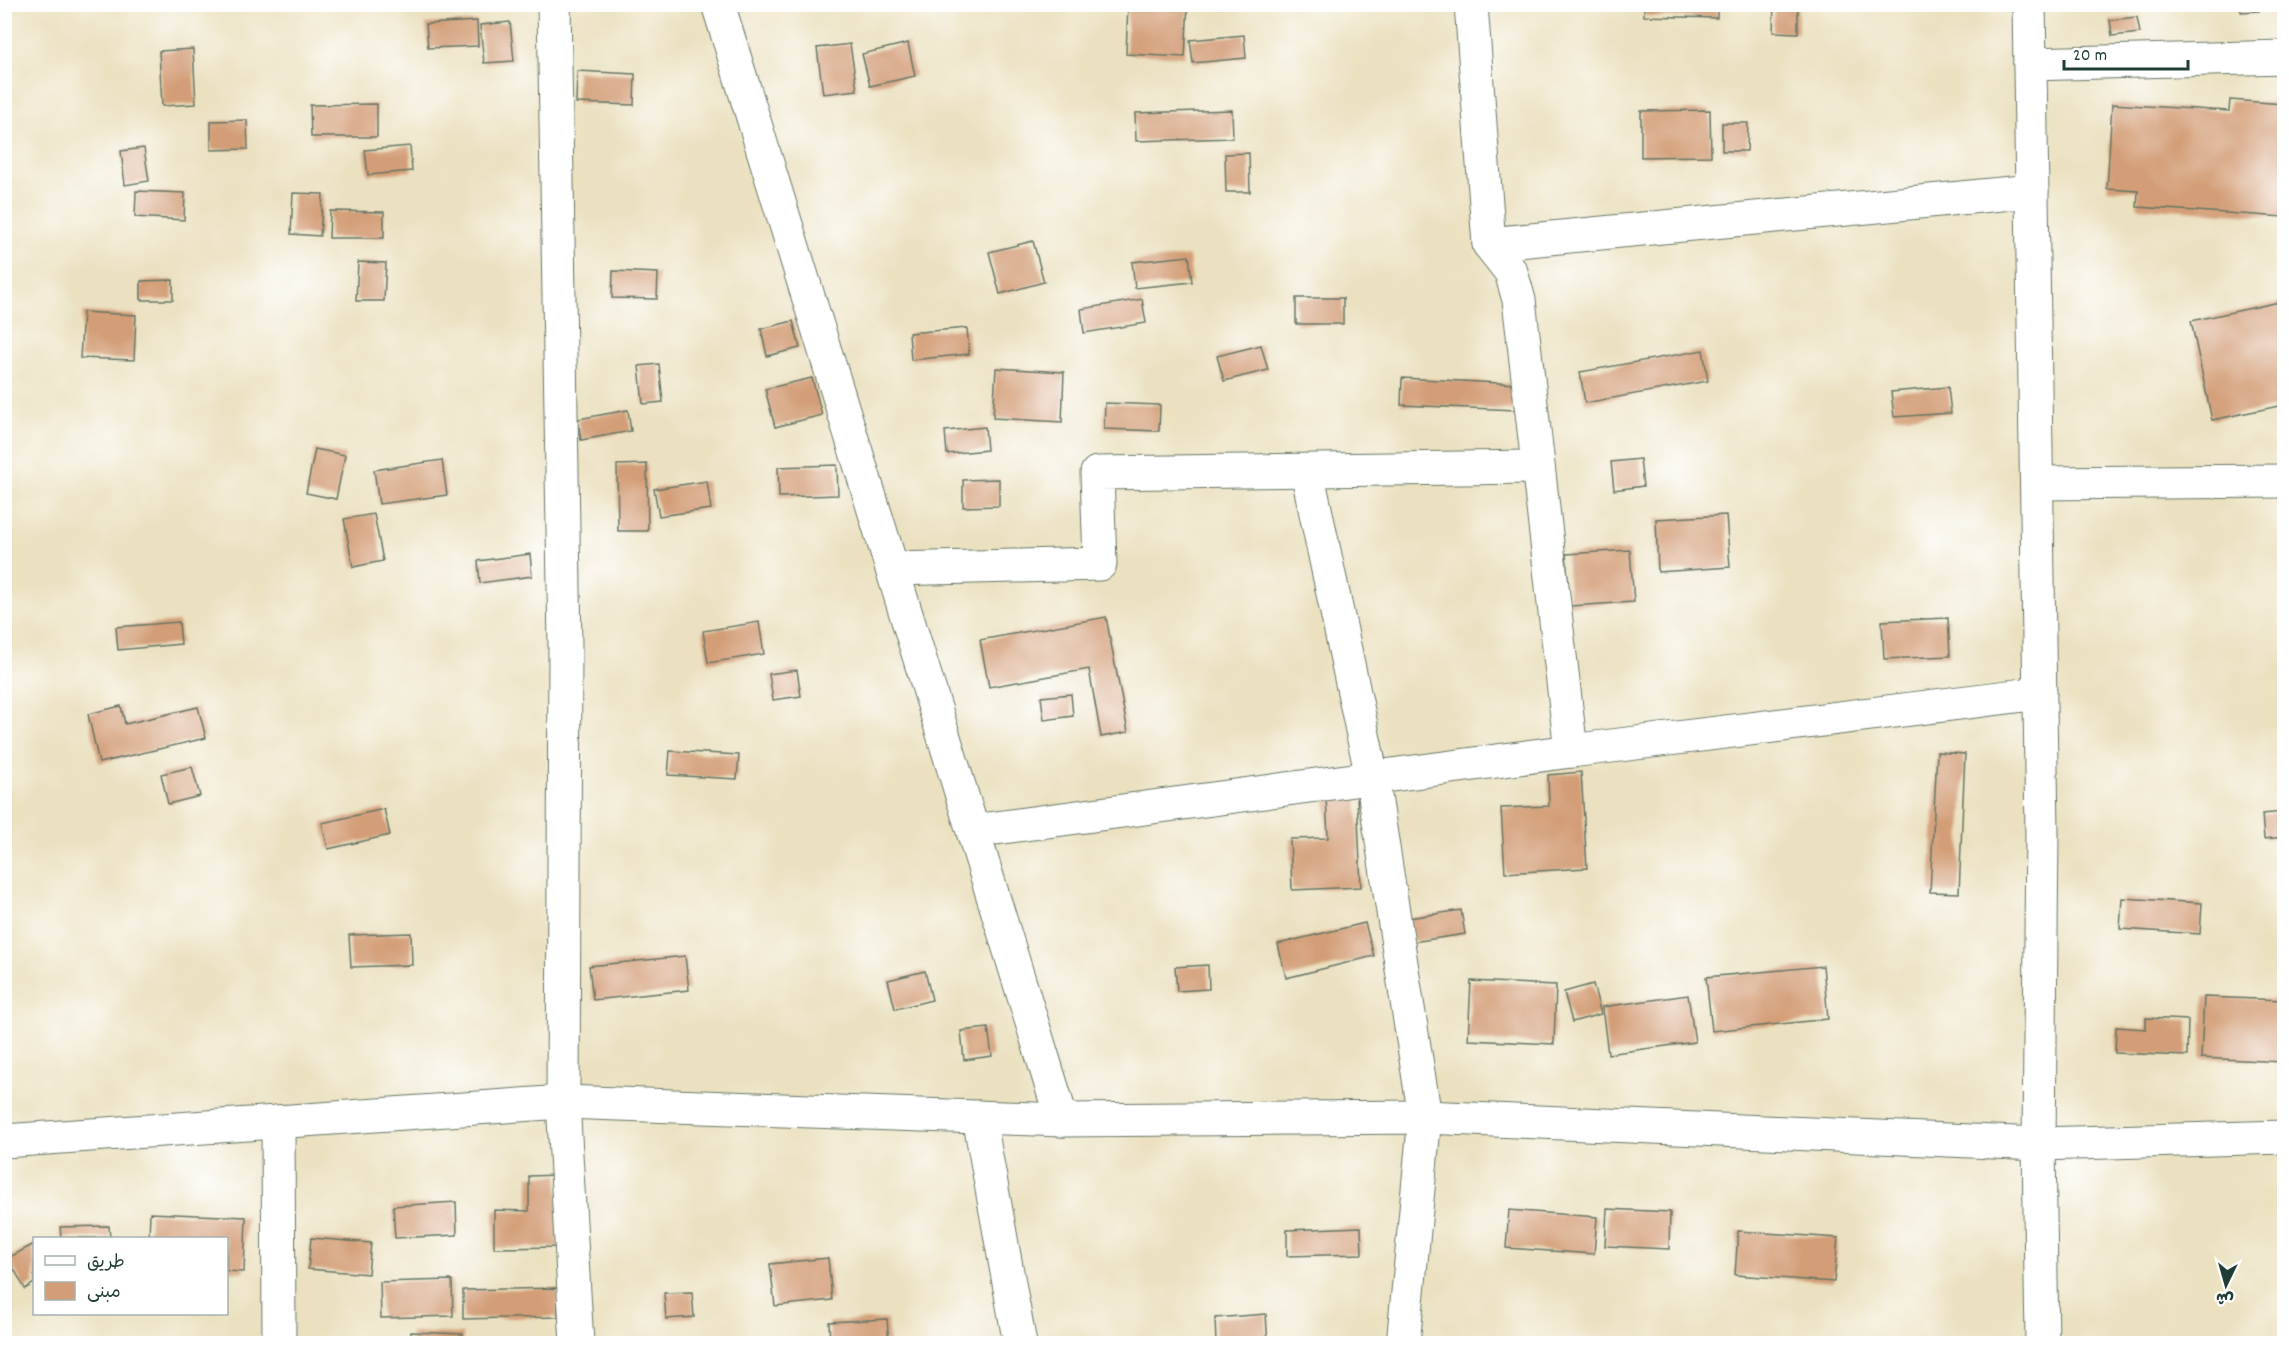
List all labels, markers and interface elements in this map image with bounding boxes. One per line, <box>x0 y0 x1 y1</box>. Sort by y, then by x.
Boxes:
scale bar <box>2064 33 2188 71</box>
text: 20 m <box>2073 44 2107 69</box>
legend <box>33 1237 228 1315</box>
text: طريق <box>87 1251 125 1276</box>
north arrow <box>2196 1255 2256 1315</box>
text: مبنى <box>87 1281 121 1306</box>
text: ش <box>2215 1285 2235 1310</box>

